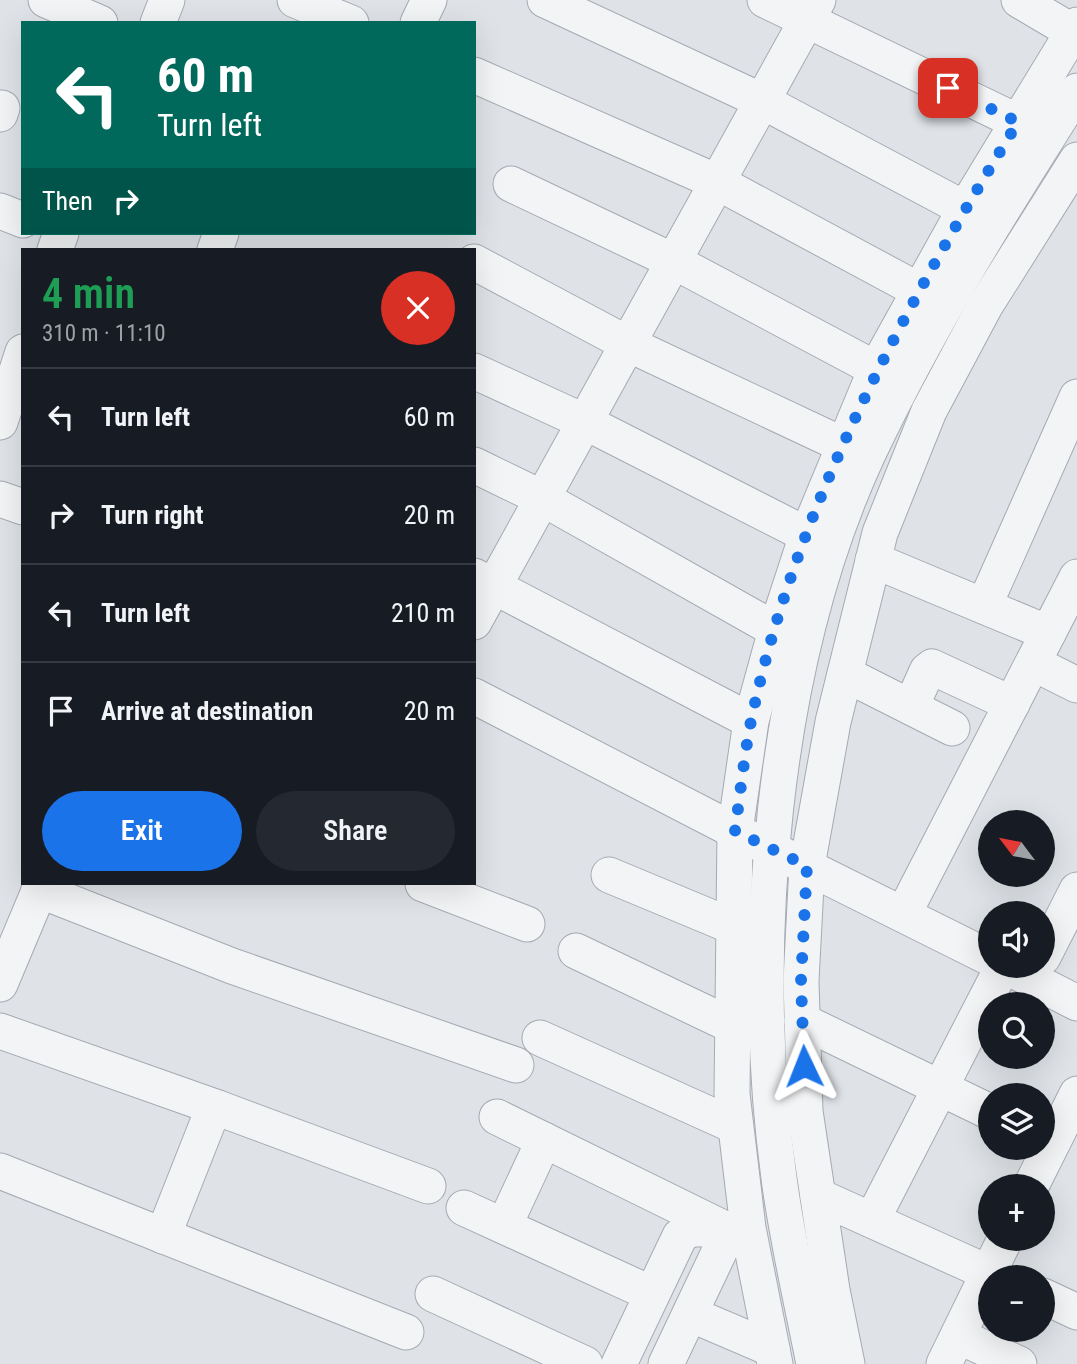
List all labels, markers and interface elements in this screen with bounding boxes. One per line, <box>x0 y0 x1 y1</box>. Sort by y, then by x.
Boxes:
text: 60 m <box>157 47 254 104</box>
icon: left <box>42 49 133 140</box>
pin <box>918 58 978 118</box>
icon: arrive <box>929 69 967 107</box>
text: Turn left <box>157 106 262 144</box>
icon: right <box>107 182 145 220</box>
text: Then <box>42 186 93 216</box>
text: 4 min <box>42 269 135 318</box>
button: close <box>381 271 455 345</box>
text: 310 m · 11:10 <box>42 320 166 347</box>
icon: left <box>42 398 80 436</box>
text: Turn left <box>101 402 190 432</box>
text: 60 m <box>404 402 455 432</box>
icon: right <box>42 496 80 534</box>
text: Turn right <box>101 500 203 530</box>
text: 20 m <box>404 500 455 530</box>
icon: left <box>42 594 80 632</box>
text: Turn left <box>101 598 190 628</box>
text: 210 m <box>391 598 455 628</box>
icon: arrive <box>42 692 80 730</box>
text: Arrive at destination <box>101 696 313 726</box>
text: 20 m <box>404 696 455 726</box>
button: Exit <box>42 791 242 871</box>
button: Share <box>256 791 455 871</box>
north arrow <box>978 810 1055 887</box>
map controls <box>978 810 1055 1342</box>
button: sound <box>978 901 1055 978</box>
button: search <box>978 992 1055 1069</box>
position arrow <box>767 1029 841 1103</box>
button: layers <box>978 1083 1055 1160</box>
button: + <box>978 1174 1055 1251</box>
button: − <box>978 1265 1055 1342</box>

